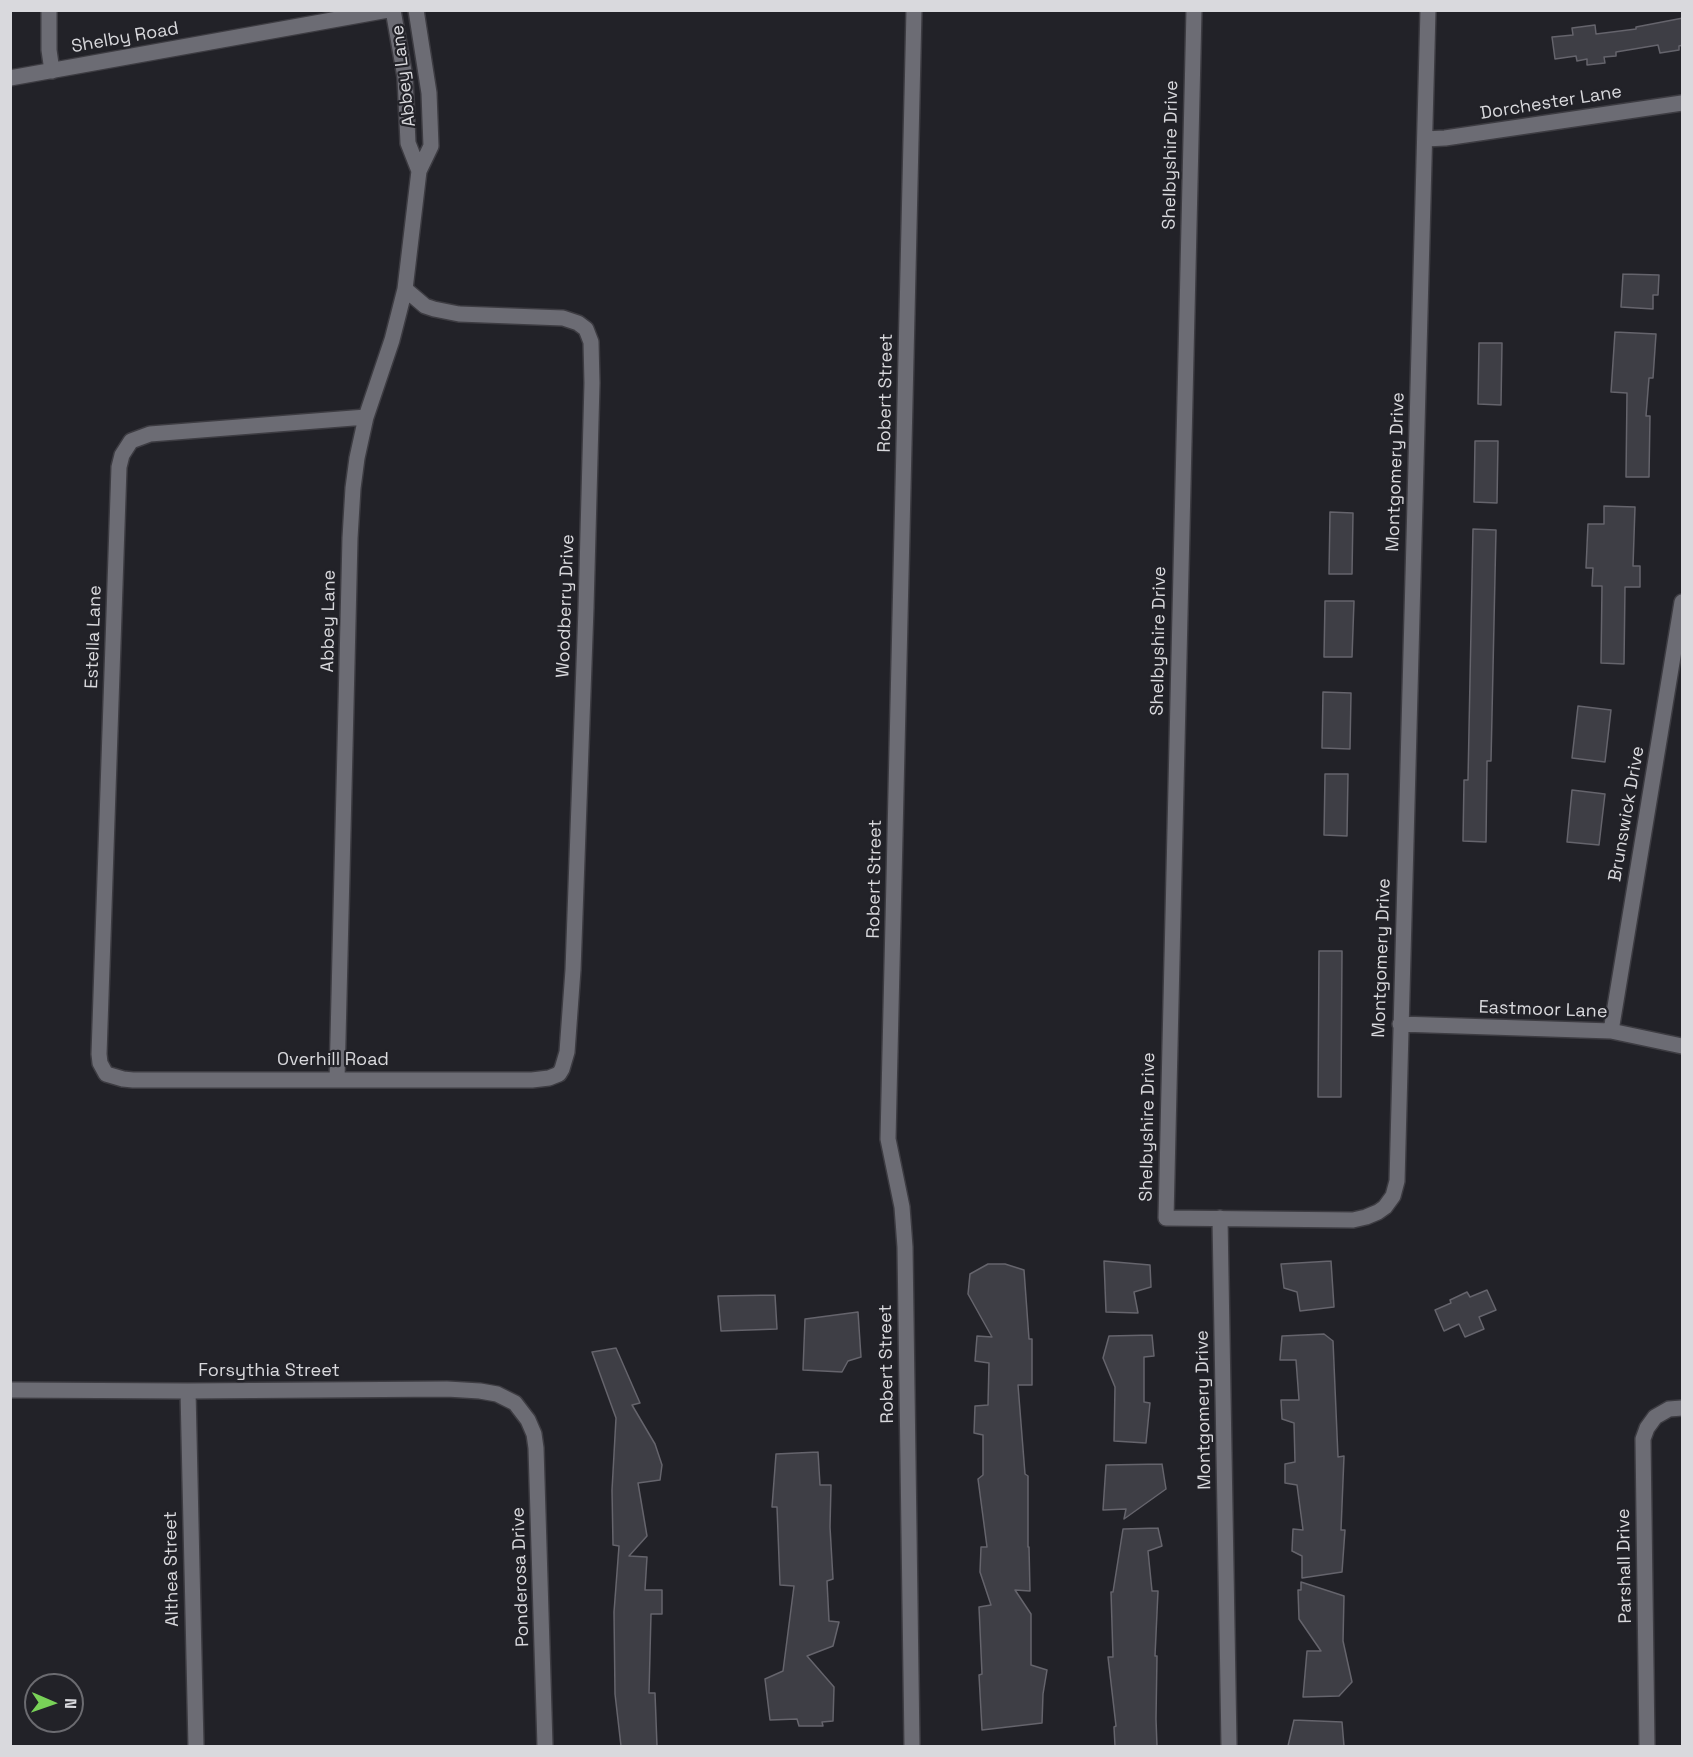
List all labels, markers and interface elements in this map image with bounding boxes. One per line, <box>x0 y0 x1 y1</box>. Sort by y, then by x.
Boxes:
street label: Shelby Road <box>70 18 180 58</box>
street label: Abbey Lane <box>387 24 421 128</box>
street label: Shelbyshire Drive <box>1159 80 1183 230</box>
street label: Dorchester Lane <box>1479 81 1623 125</box>
street label: Robert Street <box>874 333 898 453</box>
street label: Montgomery Drive <box>1382 392 1410 552</box>
street label: Woodberry Drive <box>553 534 579 678</box>
street label: Shelbyshire Drive <box>1147 566 1171 716</box>
street label: Abbey Lane <box>317 569 341 673</box>
street label: Estella Lane <box>81 585 107 689</box>
street label: Brunswick Drive <box>1604 745 1650 883</box>
street label: Robert Street <box>863 819 887 939</box>
street label: Montgomery Drive <box>1368 878 1396 1038</box>
street label: Eastmoor Lane <box>1478 997 1608 1023</box>
street label: Overhill Road <box>277 1049 389 1071</box>
street label: Shelbyshire Drive <box>1136 1052 1160 1202</box>
street label: Robert Street <box>875 1304 899 1424</box>
street label: Montgomery Drive <box>1192 1330 1216 1490</box>
street label: Forsythia Street <box>198 1360 340 1382</box>
street label: Ponderosa Drive <box>508 1507 534 1647</box>
street label: Parshall Drive <box>1613 1508 1637 1624</box>
street label: Althea Street <box>160 1511 184 1627</box>
north arrow <box>24 1673 84 1733</box>
text: N <box>60 1698 81 1709</box>

